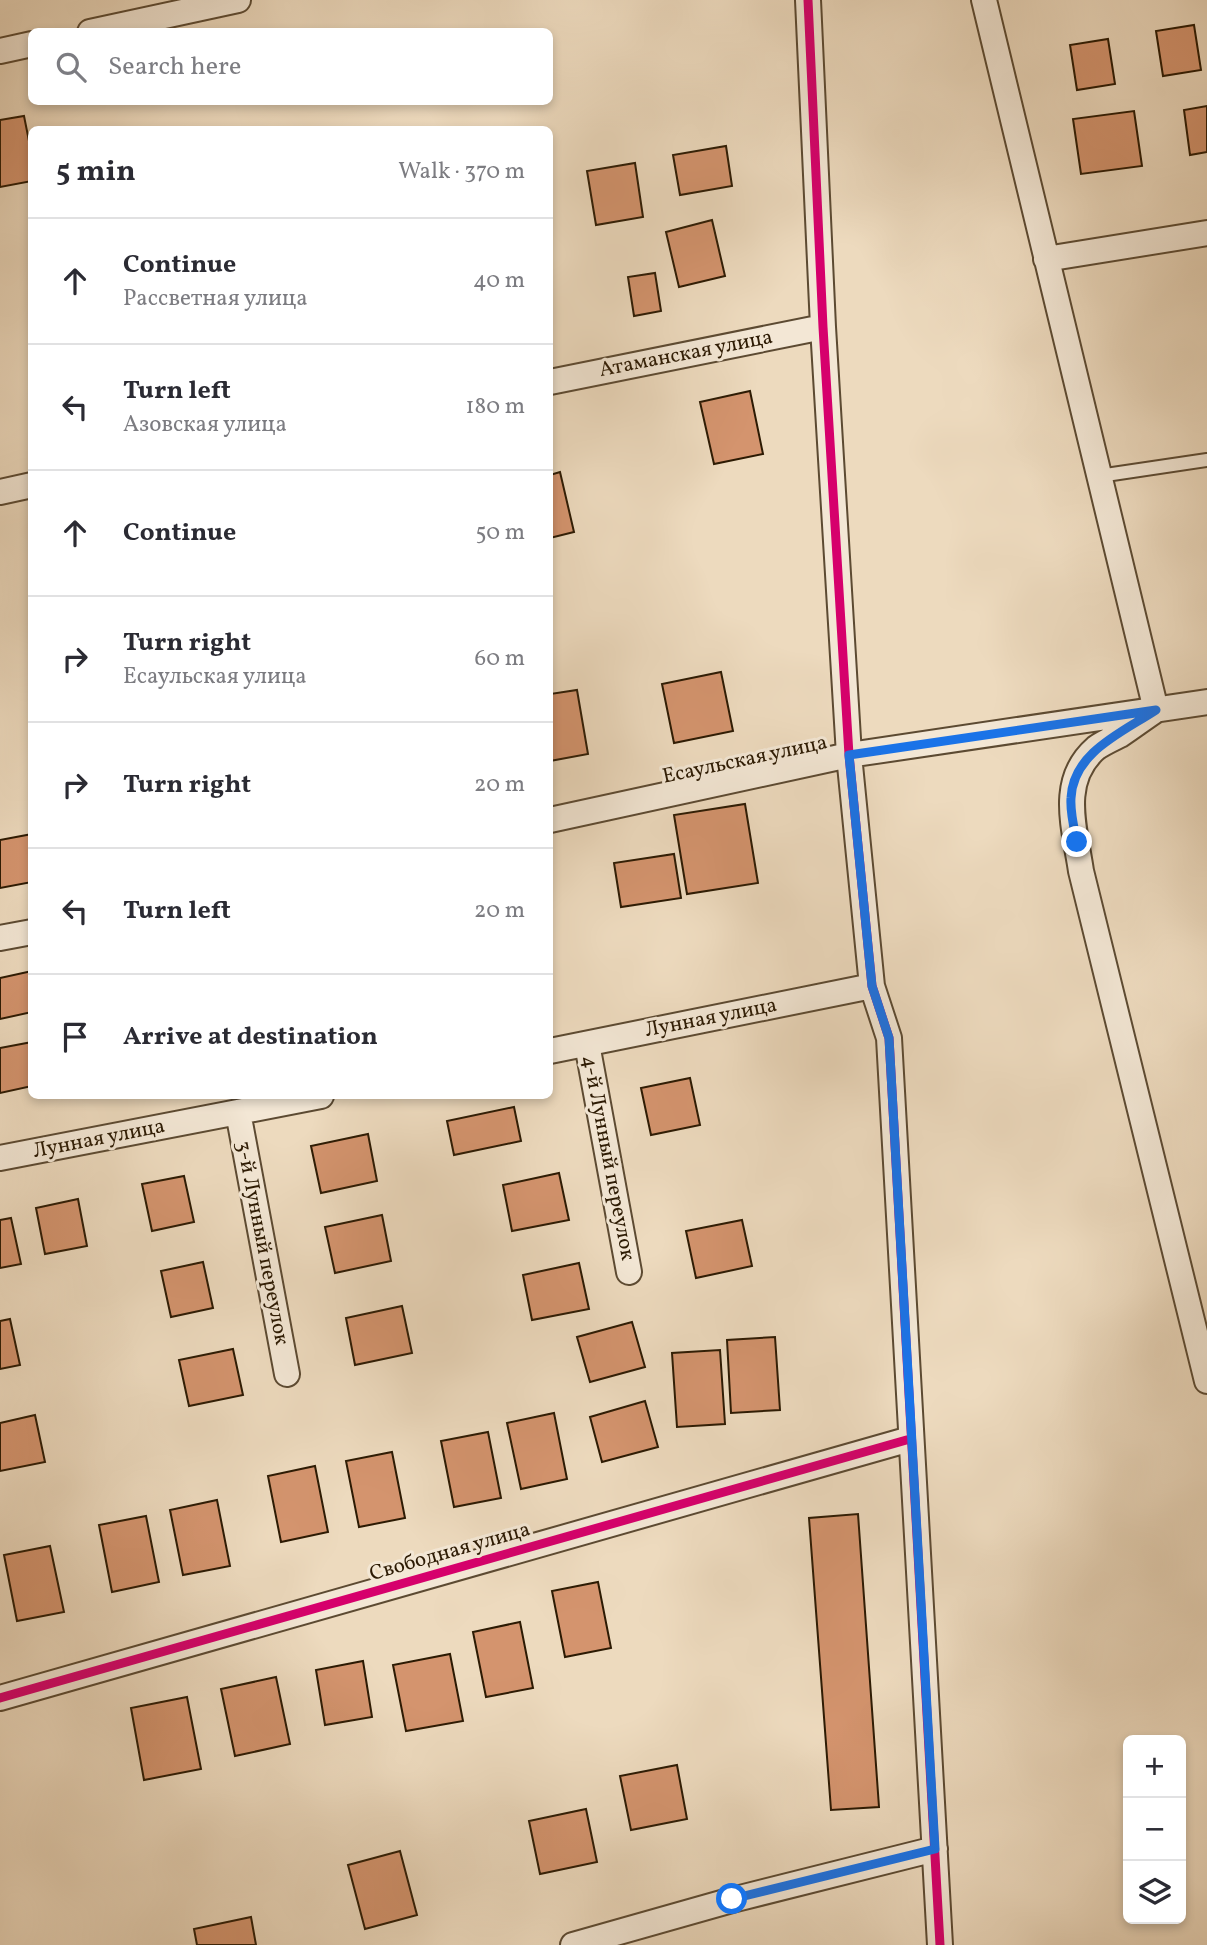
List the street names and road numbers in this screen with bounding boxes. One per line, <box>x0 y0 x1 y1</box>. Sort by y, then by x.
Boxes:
street label: Атаманская улица <box>597 323 775 385</box>
street label: Есаульская улица <box>660 728 830 792</box>
street label: Лунная улица <box>642 991 780 1045</box>
street label: 4-й Лунный переулок <box>574 1053 642 1263</box>
street label: Лунная улица <box>30 1112 168 1166</box>
street label: 3-й Лунный переулок <box>228 1138 296 1348</box>
street label: Свободная улица <box>366 1515 534 1589</box>

